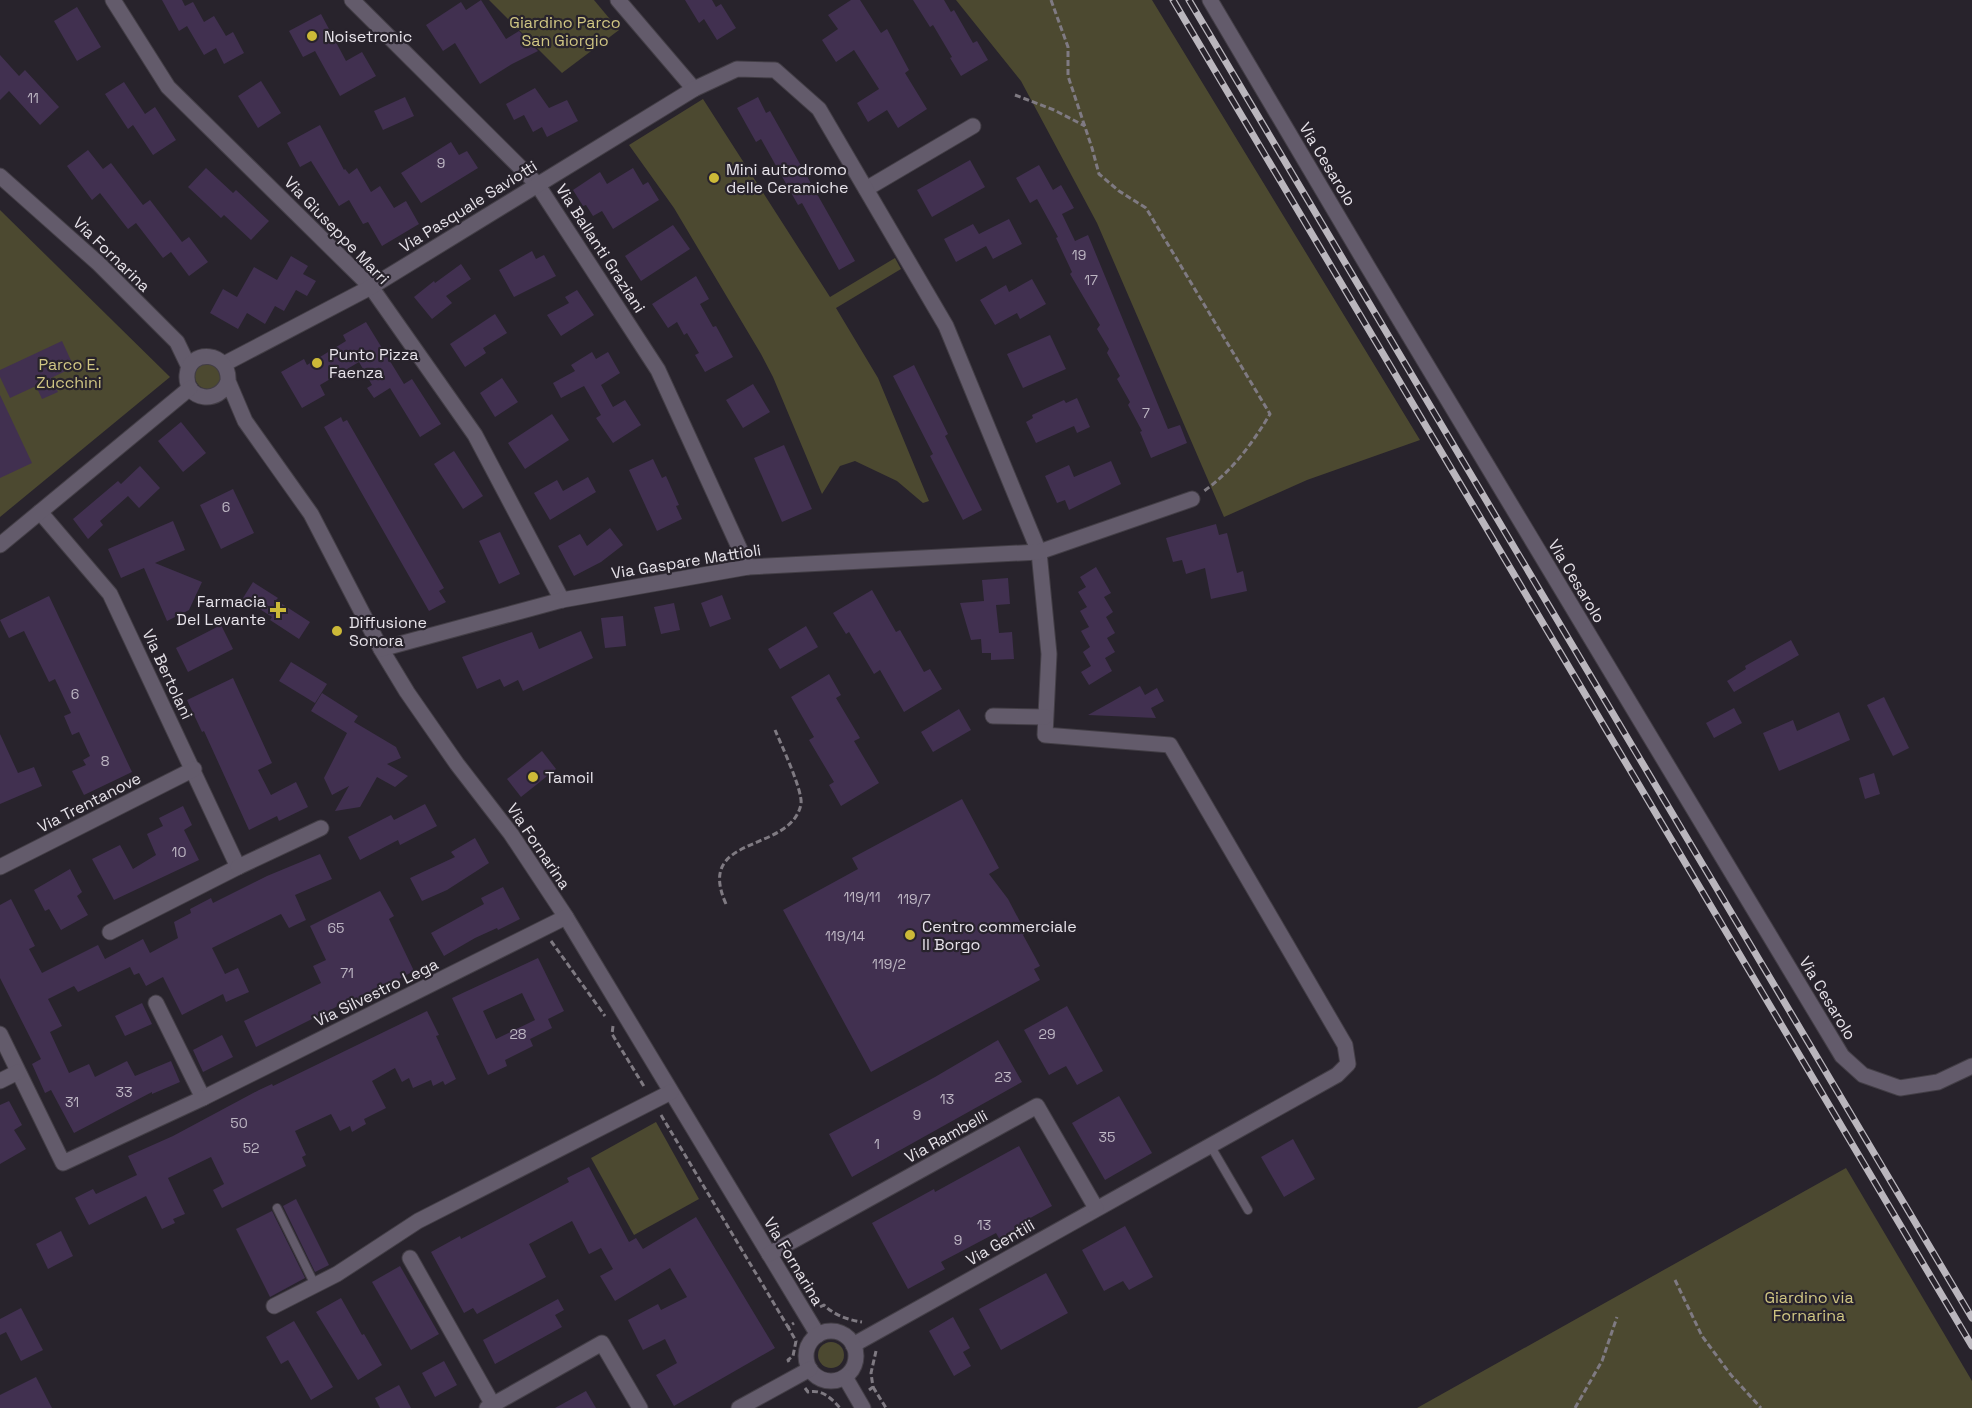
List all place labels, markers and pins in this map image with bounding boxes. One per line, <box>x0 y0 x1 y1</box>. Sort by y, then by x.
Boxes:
place label: Noisetronic <box>324 26 412 47</box>
marker: Noisetronic <box>305 29 319 43</box>
place label: Mini autodromo delle Ceramiche <box>726 159 848 198</box>
marker: Mini autodromo delle Ceramiche <box>707 171 721 185</box>
place label: Punto Pizza Faenza <box>329 344 418 383</box>
marker: Punto Pizza Faenza <box>310 356 324 370</box>
place label: Farmacia Del Levante <box>176 591 266 630</box>
marker: Farmacia Del Levante <box>271 603 285 617</box>
place label: Diffusione Sonora <box>349 612 427 651</box>
marker: Diffusione Sonora <box>330 624 344 638</box>
place label: Tamoil <box>545 767 594 788</box>
marker: Tamoil <box>526 770 540 784</box>
place label: Centro commerciale Il Borgo <box>922 916 1077 955</box>
marker: Centro commerciale Il Borgo <box>903 928 917 942</box>

